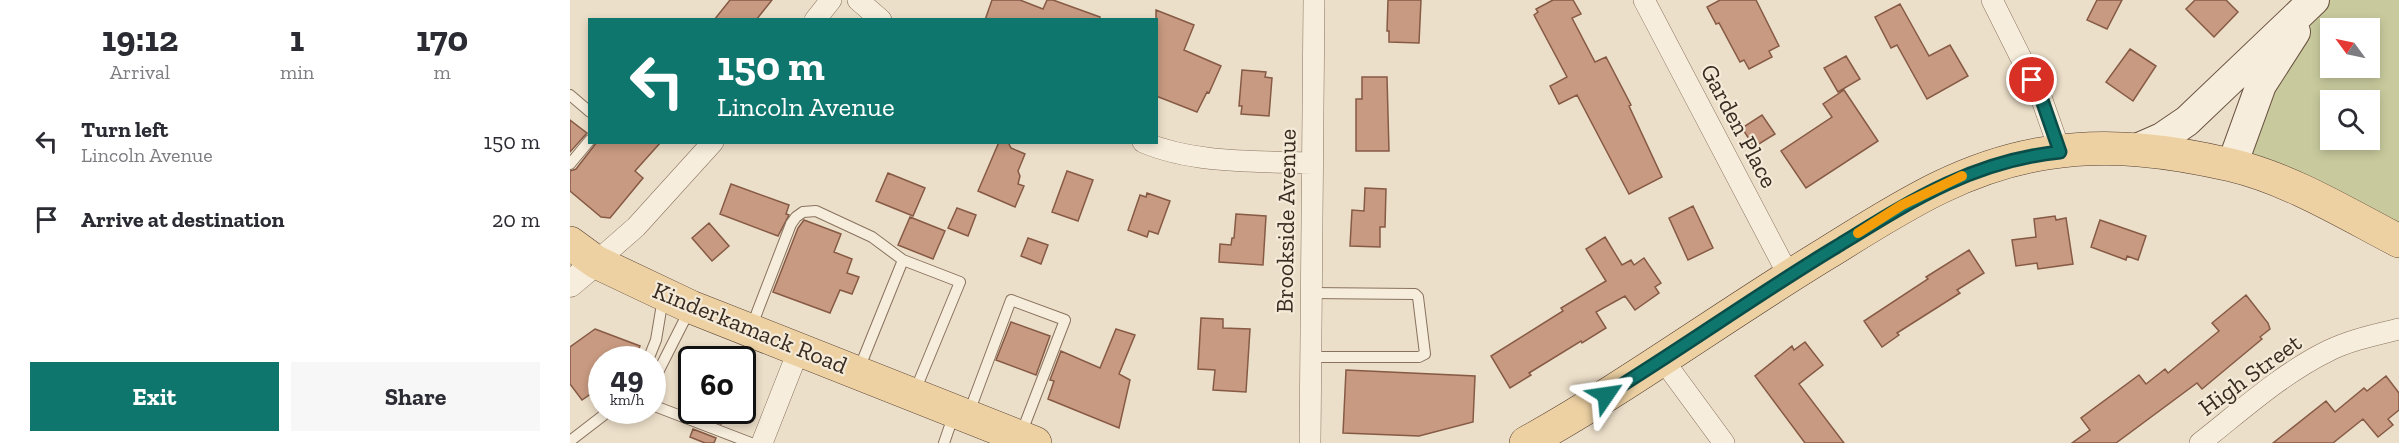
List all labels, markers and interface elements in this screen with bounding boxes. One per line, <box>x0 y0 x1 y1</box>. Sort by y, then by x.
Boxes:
text: 19:12 <box>102 17 178 60</box>
text: 1 <box>290 17 304 60</box>
text: 170 <box>416 17 468 60</box>
north arrow <box>2320 18 2380 78</box>
map controls <box>2320 18 2380 150</box>
text: 150 m <box>717 40 825 91</box>
icon: left <box>618 42 696 120</box>
pin <box>2006 54 2057 105</box>
street label: Garden Place <box>1695 59 1784 193</box>
text: Arrival <box>110 60 170 84</box>
text: min <box>280 60 314 84</box>
text: m <box>433 60 451 84</box>
icon: arrive <box>2015 63 2048 96</box>
button: search <box>2320 90 2380 150</box>
text: Lincoln Avenue <box>717 91 895 123</box>
text: Turn left <box>81 116 168 143</box>
icon: left <box>30 125 63 158</box>
text: 150 m <box>484 128 540 155</box>
street label: Brookside Avenue <box>1269 129 1302 313</box>
text: Lincoln Avenue <box>81 143 213 167</box>
icon: arrive <box>30 203 63 236</box>
text: Arrive at destination <box>81 206 284 233</box>
text: 20 m <box>492 206 540 233</box>
street label: Kinderkamack Road <box>649 275 852 380</box>
street label: High Street <box>2193 328 2307 422</box>
speed limit sign: 60 <box>678 346 756 424</box>
text: 49 <box>610 360 644 396</box>
button: Exit <box>30 362 279 431</box>
button: Share <box>291 362 540 431</box>
position arrow <box>1574 363 1638 427</box>
text: km/h <box>610 391 644 409</box>

